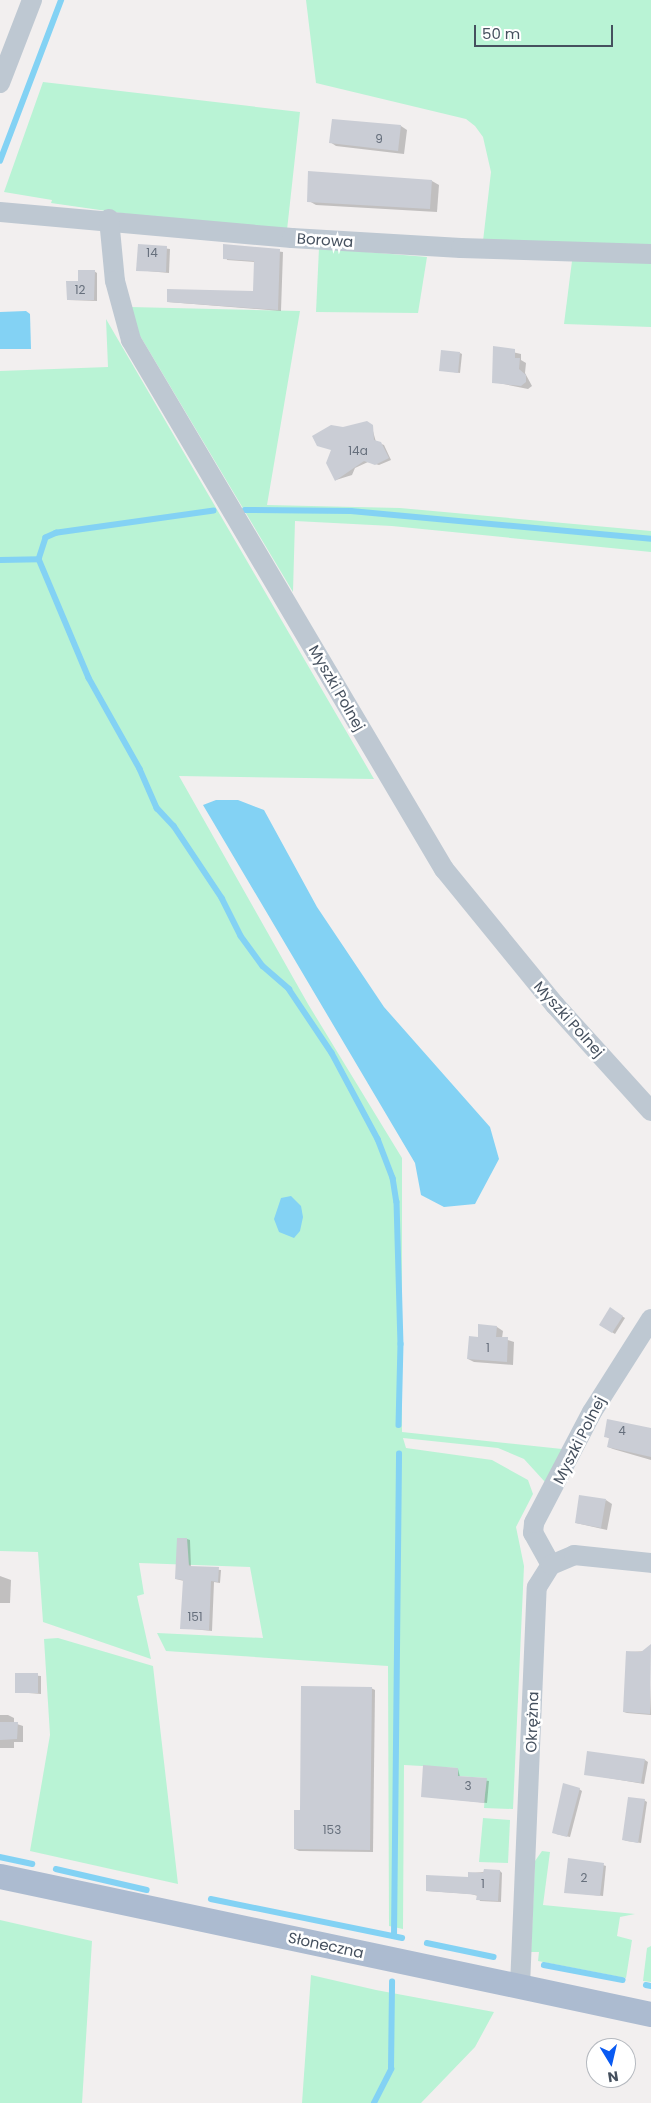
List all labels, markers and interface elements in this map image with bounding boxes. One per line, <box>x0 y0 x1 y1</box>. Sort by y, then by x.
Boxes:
scale bar <box>476 15 615 47</box>
text: 50 m <box>482 23 520 44</box>
house number: 9 <box>375 132 383 146</box>
street label: Borowa <box>296 229 354 251</box>
house number: 14 <box>146 246 158 260</box>
house number: 12 <box>75 283 85 297</box>
house number: 14a <box>348 444 368 458</box>
street label: Myszki Polnej <box>305 642 369 734</box>
street label: Myszki Polnej <box>530 977 608 1061</box>
house number: 1 <box>486 1341 490 1355</box>
street label: Myszki Polnej <box>549 1393 609 1487</box>
house number: 4 <box>618 1424 626 1438</box>
house number: 151 <box>187 1610 203 1624</box>
street label: Okrężna <box>522 1691 542 1753</box>
house number: 3 <box>464 1779 472 1793</box>
house number: 153 <box>323 1823 341 1837</box>
house number: 2 <box>581 1871 587 1885</box>
house number: 1 <box>481 1877 485 1891</box>
street label: Słoneczna <box>287 1928 365 1962</box>
north arrow <box>586 2038 636 2088</box>
text: N <box>606 2066 620 2088</box>

